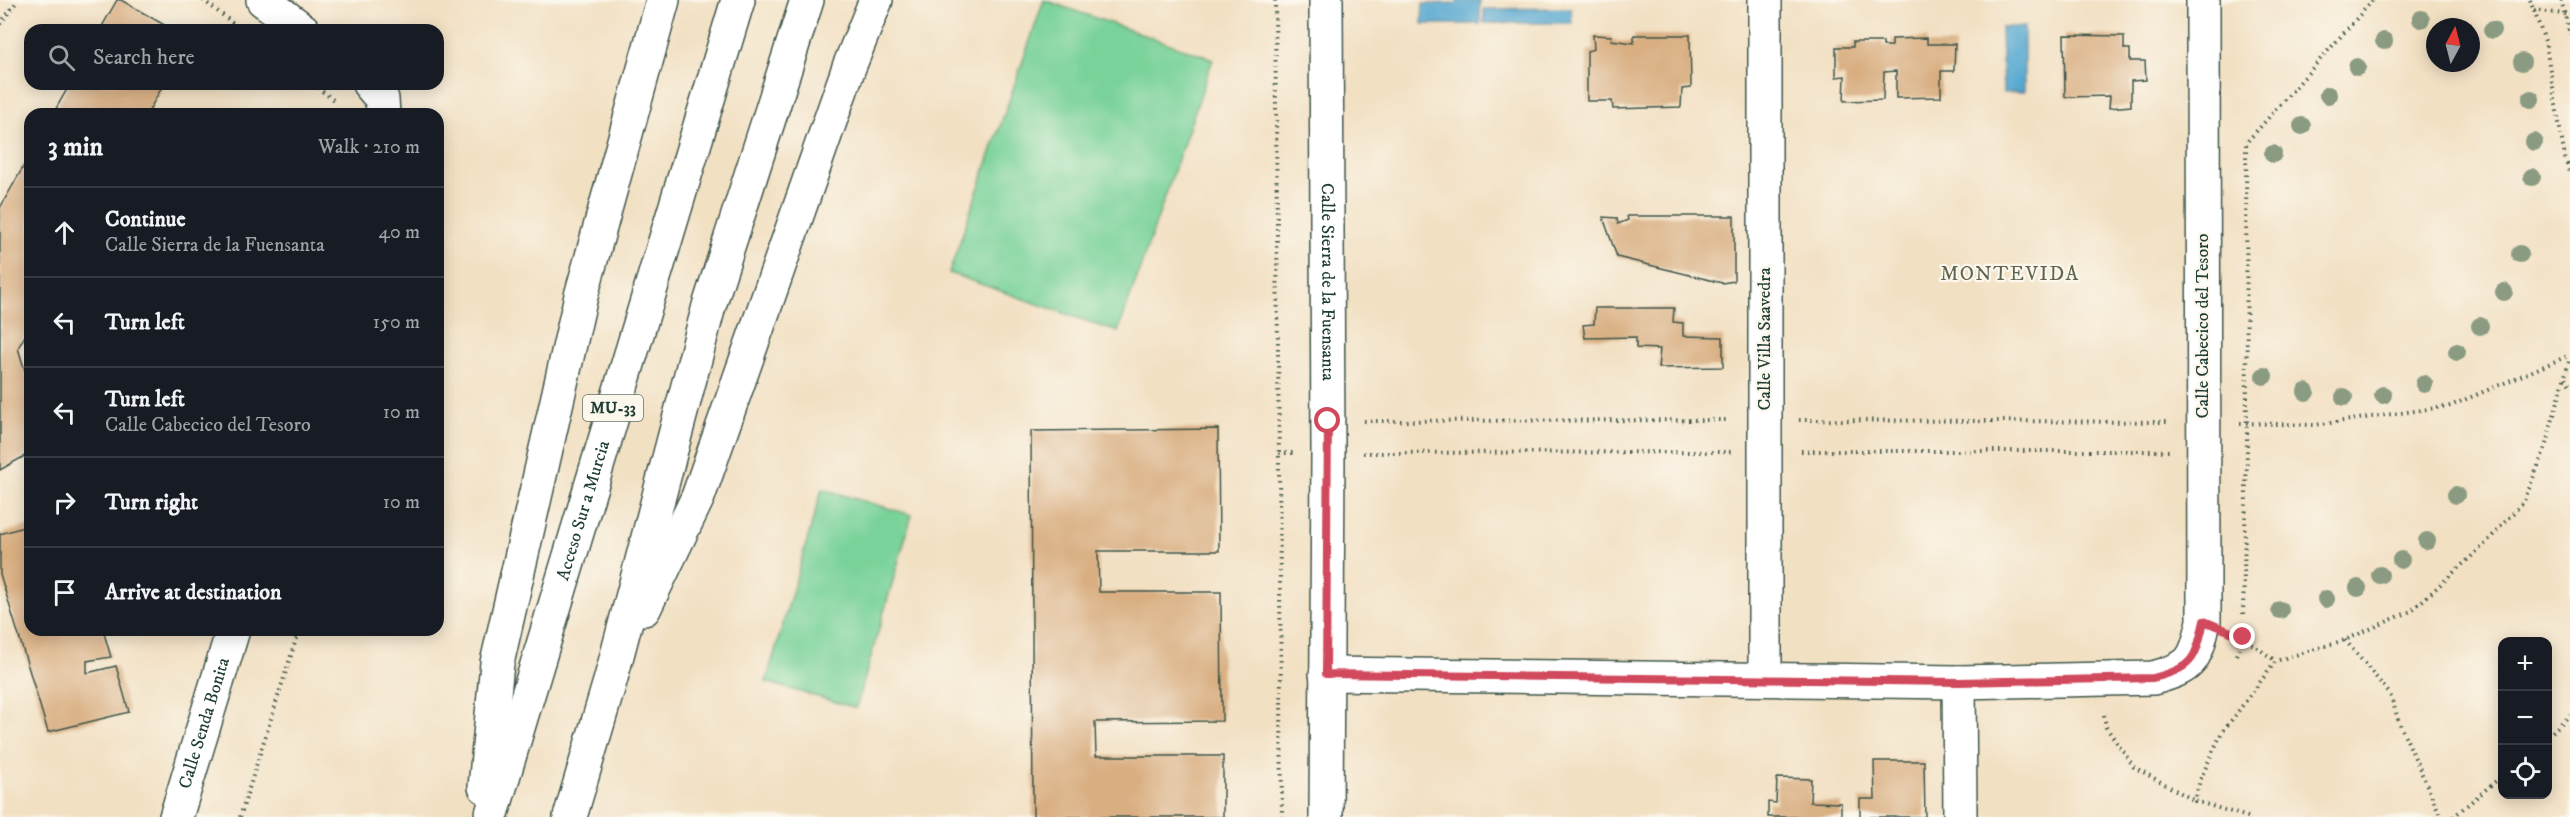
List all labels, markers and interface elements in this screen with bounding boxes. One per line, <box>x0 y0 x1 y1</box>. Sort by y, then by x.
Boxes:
north arrow <box>2426 18 2480 72</box>
search box <box>24 24 444 90</box>
icon: search <box>45 41 78 74</box>
text: Search here <box>93 44 195 71</box>
text: 3 min <box>48 131 103 164</box>
text: Walk · 210 m <box>318 135 420 160</box>
street label: Calle Sierra de la Fuensanta <box>1316 183 1339 381</box>
text: Continue <box>105 206 186 233</box>
icon: ahead <box>48 216 81 249</box>
text: 40 m <box>378 220 420 245</box>
text: Calle Sierra de la Fuensanta <box>105 233 325 258</box>
street label: Calle Cabecico del Tesoro <box>2192 233 2214 419</box>
district label: MONTEVIDA <box>1940 262 2080 287</box>
street label: Calle Villa Saavedra <box>1754 267 1776 411</box>
icon: left <box>48 306 81 339</box>
text: Turn left <box>105 309 185 336</box>
text: 150 m <box>373 310 420 335</box>
text: Turn left <box>105 386 185 413</box>
road number: MU-33 <box>583 395 643 421</box>
icon: left <box>48 396 81 429</box>
text: 10 m <box>383 400 420 425</box>
route start <box>1314 407 1340 433</box>
text: Calle Cabecico del Tesoro <box>105 413 311 438</box>
street label: Acceso Sur a Murcia <box>552 438 615 583</box>
icon: right <box>48 486 81 519</box>
text: Turn right <box>105 489 198 516</box>
text: 10 m <box>383 490 420 515</box>
icon: arrive <box>48 576 81 609</box>
text: Arrive at destination <box>105 579 282 606</box>
route end <box>2229 623 2255 649</box>
map controls <box>2498 637 2552 799</box>
button: + <box>2498 637 2552 691</box>
street label: Calle Senda Bonita <box>174 655 235 792</box>
button: − <box>2498 691 2552 745</box>
button: locate <box>2498 745 2552 799</box>

